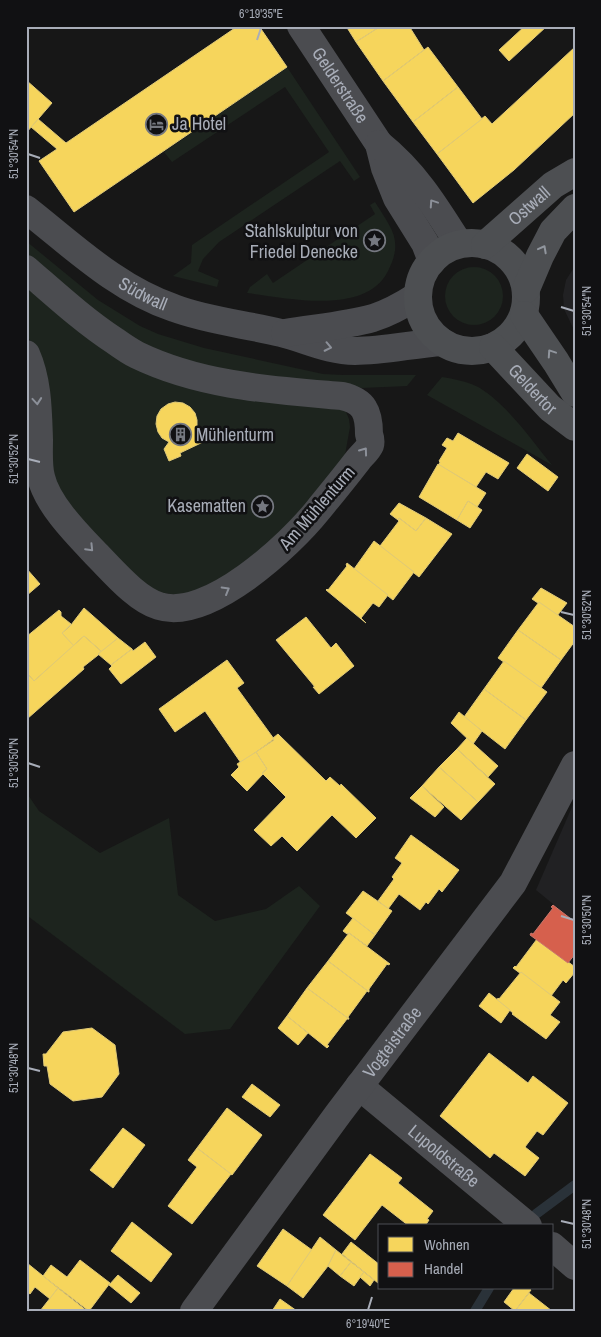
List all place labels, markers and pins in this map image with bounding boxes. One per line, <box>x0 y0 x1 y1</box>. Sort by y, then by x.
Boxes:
place label: Ja Hotel <box>172 111 226 136</box>
hotel icon: Ja Hotel <box>144 112 168 136</box>
place label: Stahlskulptur von Friedel Denecke <box>245 218 358 264</box>
place icon: Stahlskulptur von Friedel Denecke <box>362 229 386 253</box>
place label: Mühlenturm <box>196 422 274 447</box>
building icon: Mühlenturm <box>168 423 192 447</box>
place label: Kasematten <box>167 493 246 518</box>
place icon: Kasematten <box>250 494 274 518</box>

